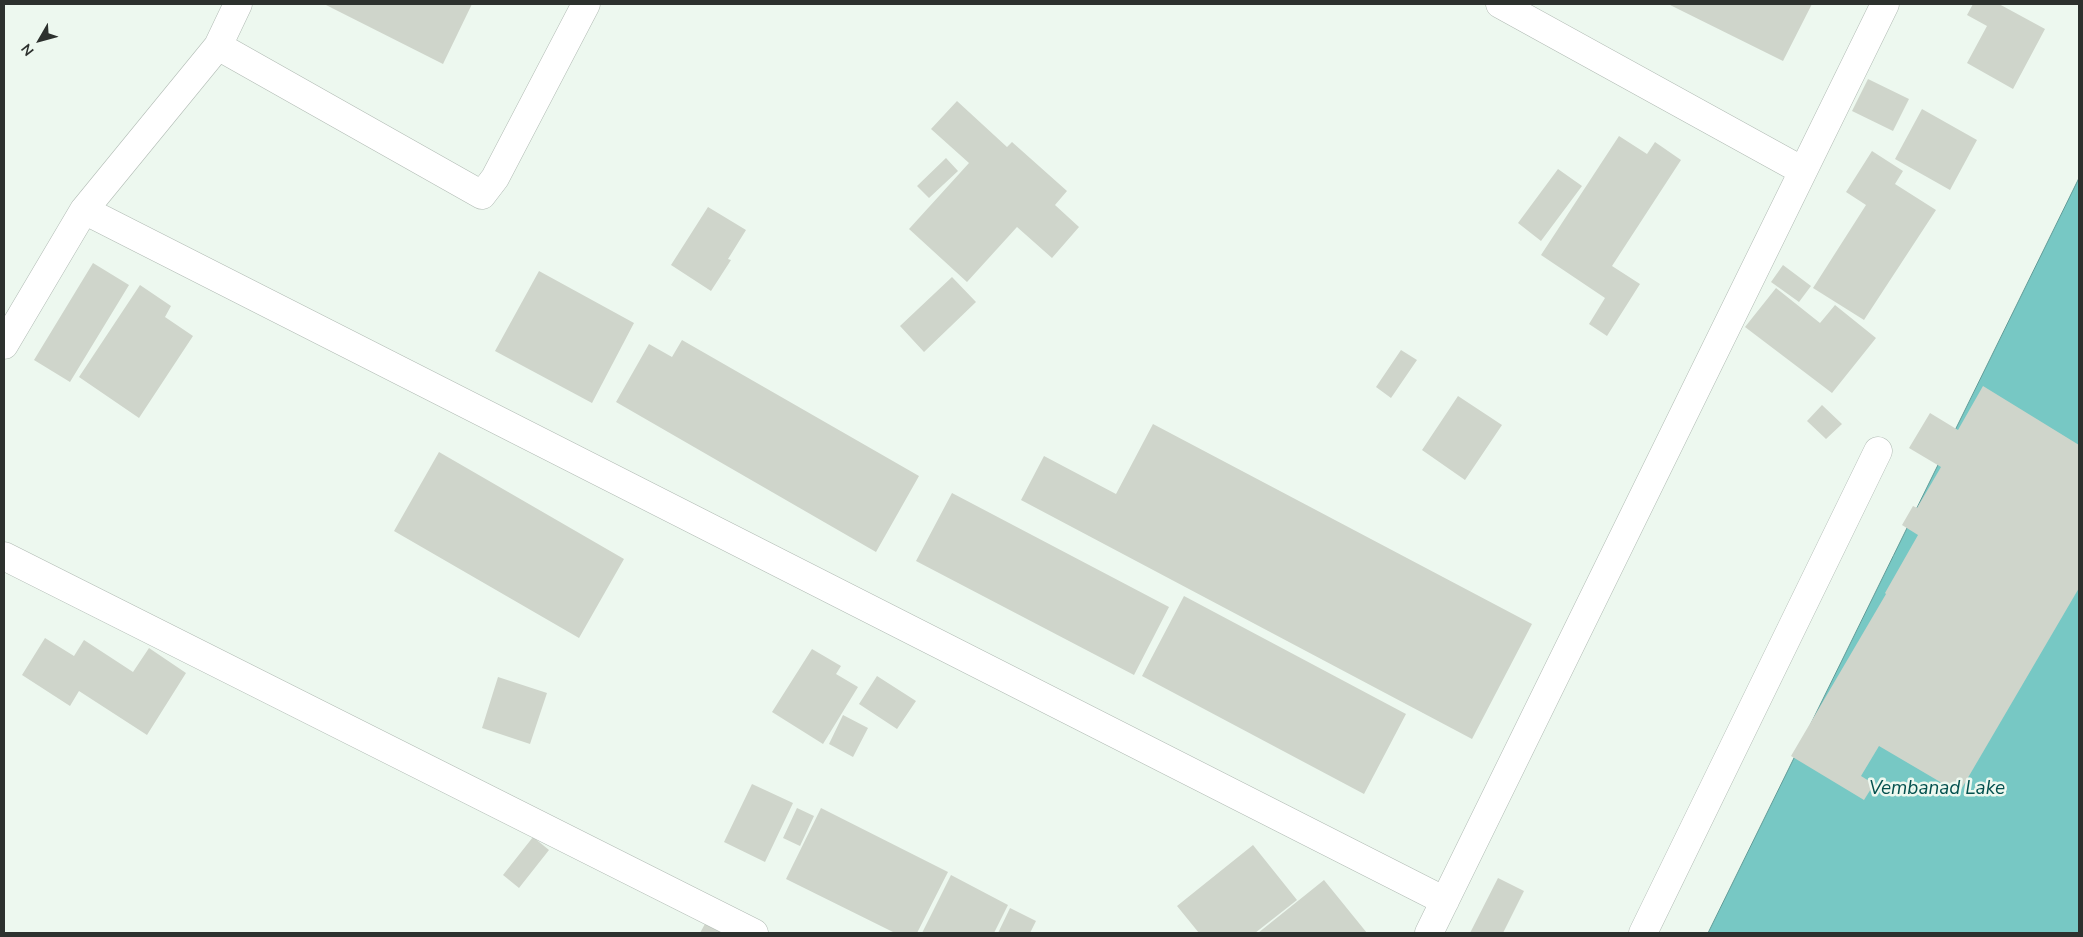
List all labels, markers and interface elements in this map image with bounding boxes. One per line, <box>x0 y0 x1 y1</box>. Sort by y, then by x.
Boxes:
north arrow <box>15 15 65 65</box>
text: N <box>17 40 39 60</box>
water label: Vembanad Lake <box>1869 778 2005 800</box>

